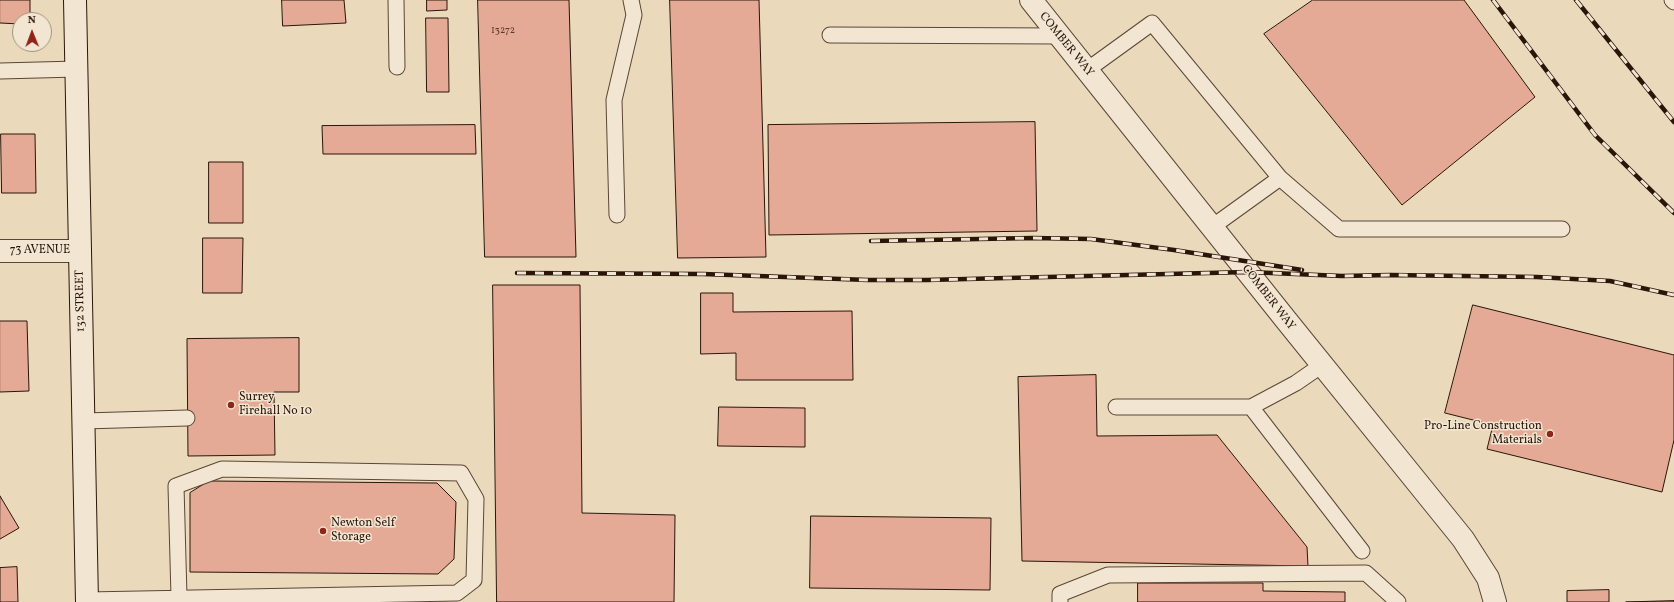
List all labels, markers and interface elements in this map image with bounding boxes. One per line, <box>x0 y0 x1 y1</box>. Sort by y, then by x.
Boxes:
street label: COMBER WAY <box>1036 10 1096 80</box>
north arrow <box>12 12 52 52</box>
text: N <box>28 13 36 28</box>
house number: 13272 <box>491 25 515 37</box>
street label: 73 AVENUE <box>10 244 70 258</box>
street label: COMBER WAY <box>1238 263 1298 333</box>
street label: 132 STREET <box>73 270 89 332</box>
place label: Surrey Firehall No 10 <box>239 391 312 419</box>
marker: Surrey Firehall No 10 <box>226 400 236 410</box>
place label: Pro-Line Construction Materials <box>1424 420 1542 448</box>
marker: Pro-Line Construction Materials <box>1545 429 1555 439</box>
place label: Newton Self Storage <box>331 517 395 545</box>
marker: Newton Self Storage <box>318 526 328 536</box>

